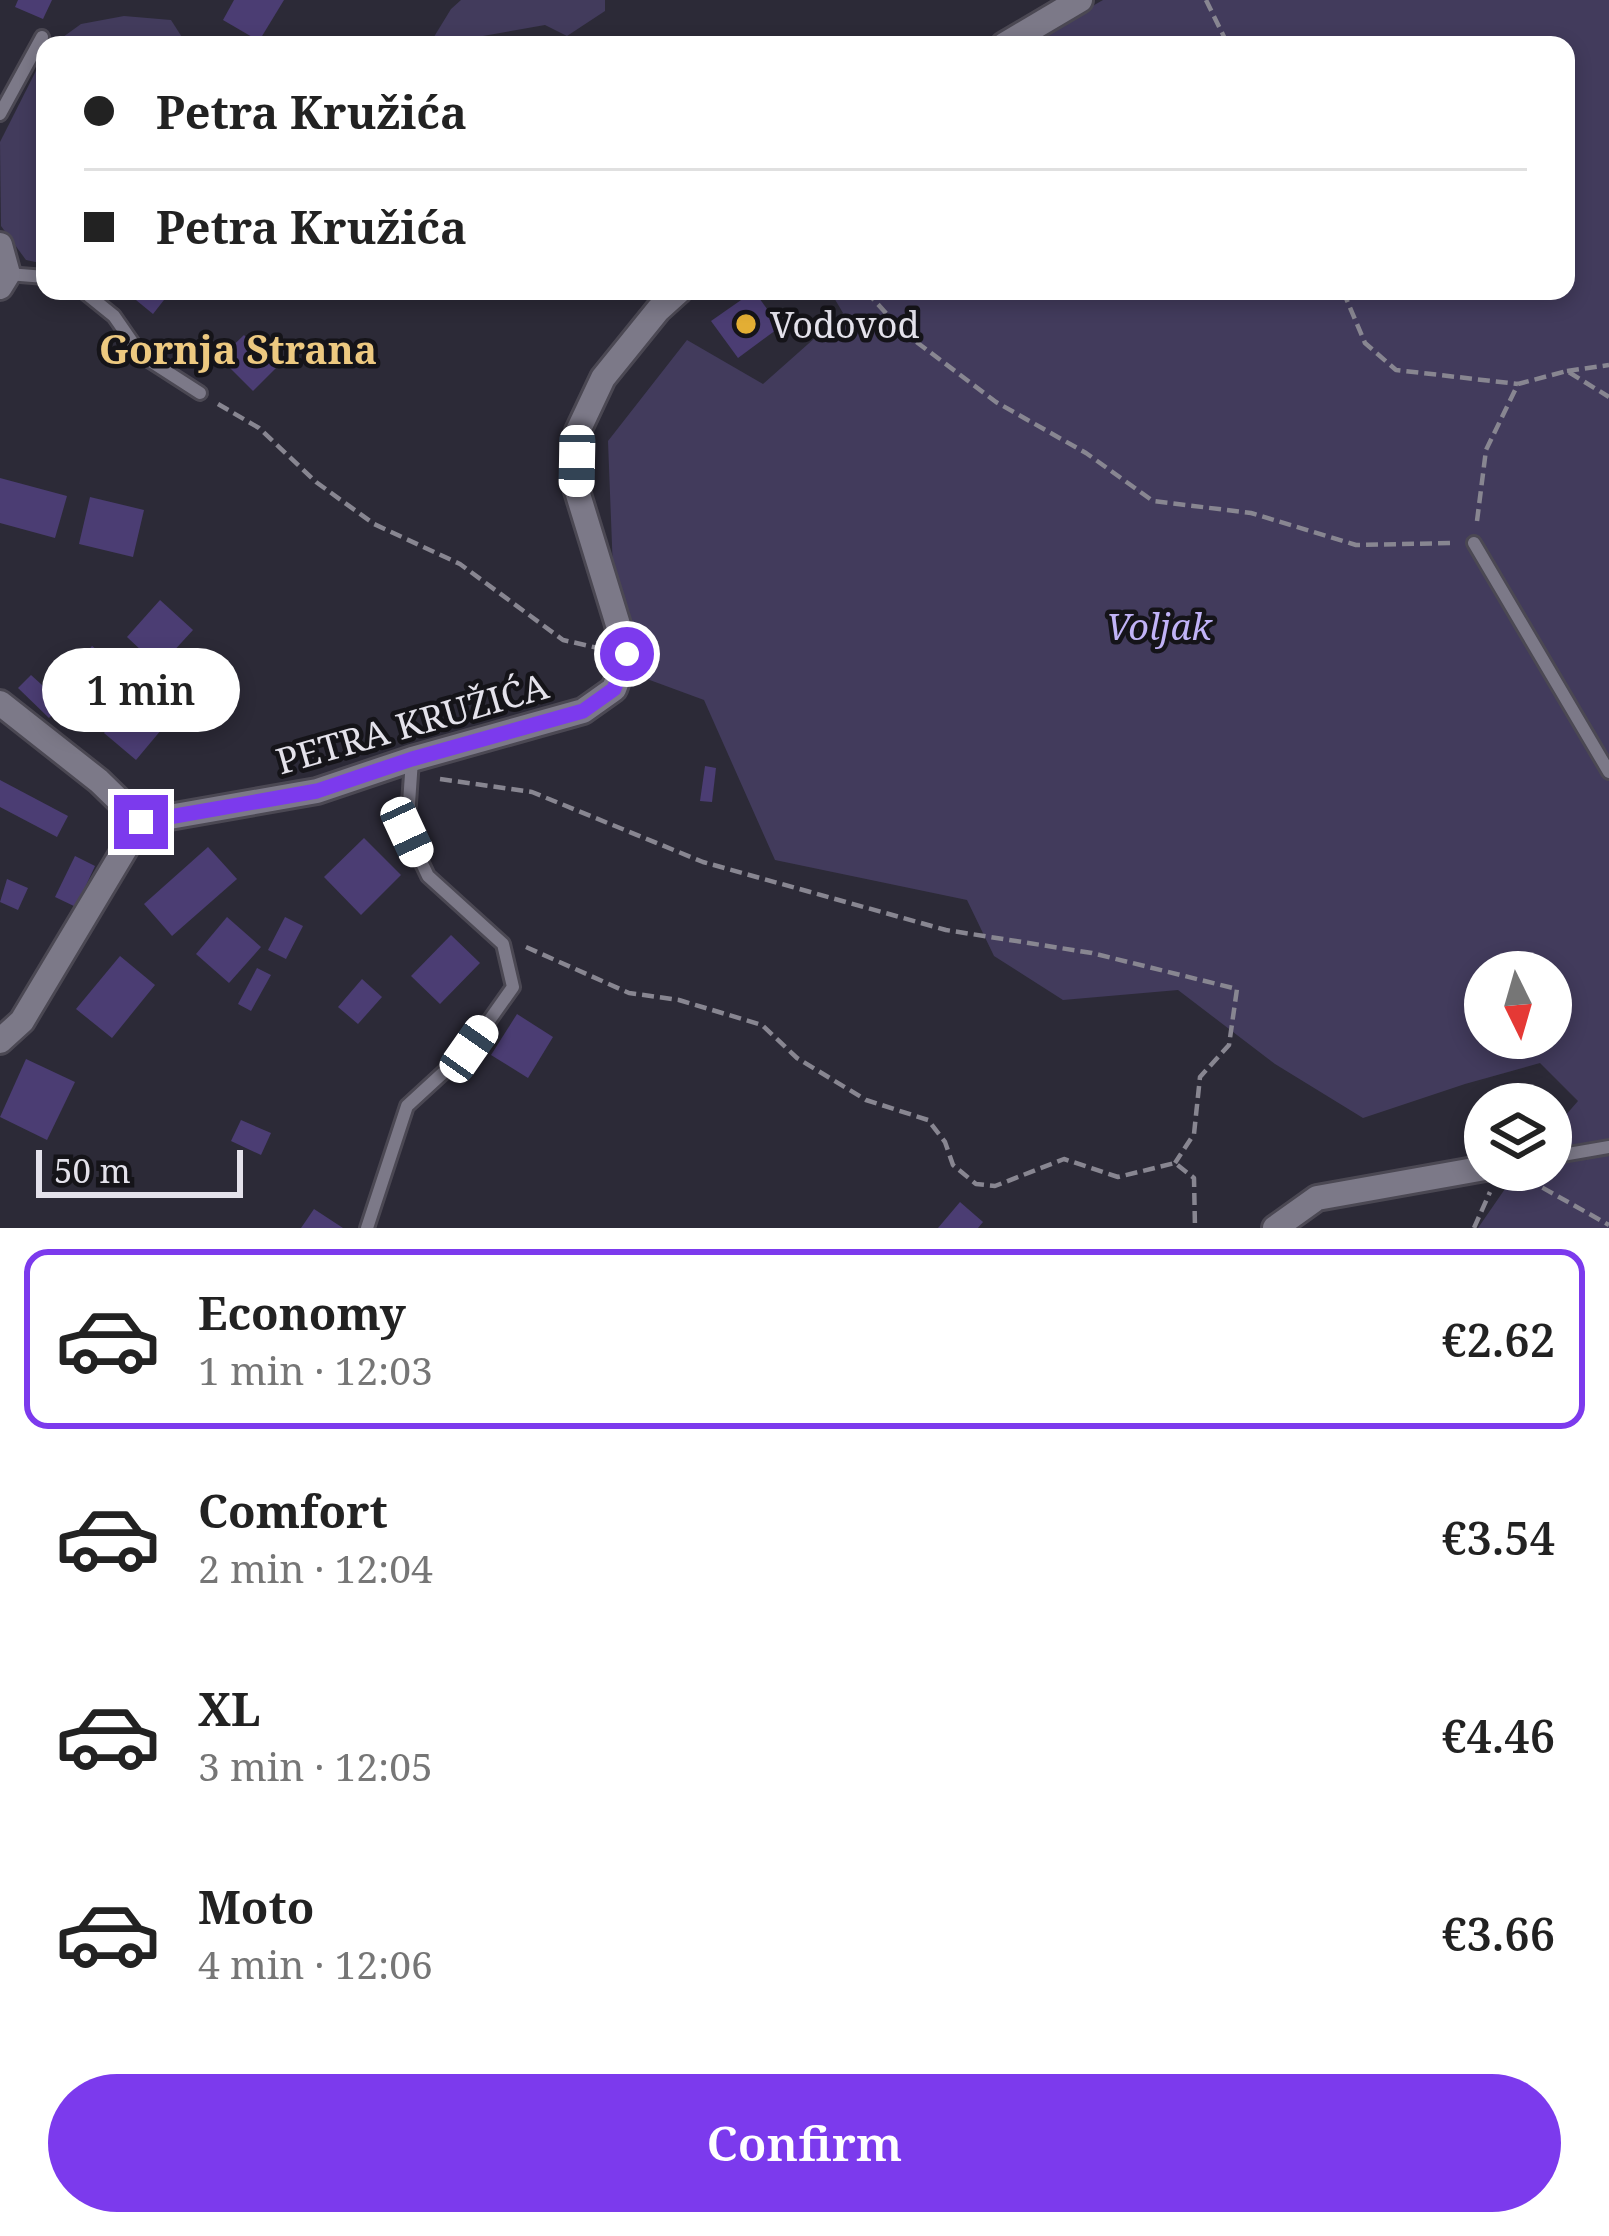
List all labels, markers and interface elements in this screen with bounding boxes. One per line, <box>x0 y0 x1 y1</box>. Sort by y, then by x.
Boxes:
text: Petra Kružića <box>156 81 467 142</box>
text: Petra Kružića <box>156 196 467 257</box>
place label: Vodovod <box>770 300 920 349</box>
marker: Vodovod <box>733 311 759 337</box>
district label: Gornja Strana <box>99 322 377 375</box>
car <box>558 425 596 497</box>
park label: Voljak <box>1106 602 1213 651</box>
route start <box>600 627 654 681</box>
callout: 1 min <box>42 648 240 732</box>
street label: PETRA KRUŽIĆA <box>270 661 554 785</box>
text: 1 min <box>87 663 195 716</box>
car <box>375 792 439 872</box>
route end <box>114 795 168 849</box>
north arrow <box>1464 951 1572 1059</box>
map controls <box>1464 951 1572 1191</box>
car <box>434 1009 504 1089</box>
button: layers <box>1464 1083 1572 1191</box>
scale bar <box>36 1144 243 1197</box>
text: 50 m <box>54 1148 131 1193</box>
text: Economy <box>198 1282 406 1343</box>
icon: car <box>54 1285 162 1393</box>
text: €2.62 <box>1441 1309 1555 1370</box>
text: 1 min · 12:03 <box>198 1343 433 1396</box>
text: Comfort <box>198 1480 388 1541</box>
icon: car <box>54 1483 162 1591</box>
text: €3.54 <box>1441 1507 1555 1568</box>
text: 2 min · 12:04 <box>198 1541 433 1594</box>
text: XL <box>198 1678 260 1739</box>
icon: car <box>54 1681 162 1789</box>
text: €4.46 <box>1441 1705 1555 1766</box>
text: 3 min · 12:05 <box>198 1739 433 1792</box>
text: Moto <box>198 1876 314 1937</box>
icon: car <box>54 1879 162 1987</box>
text: €3.66 <box>1441 1903 1555 1964</box>
text: 4 min · 12:06 <box>198 1937 433 1990</box>
button: Confirm <box>48 2074 1561 2212</box>

